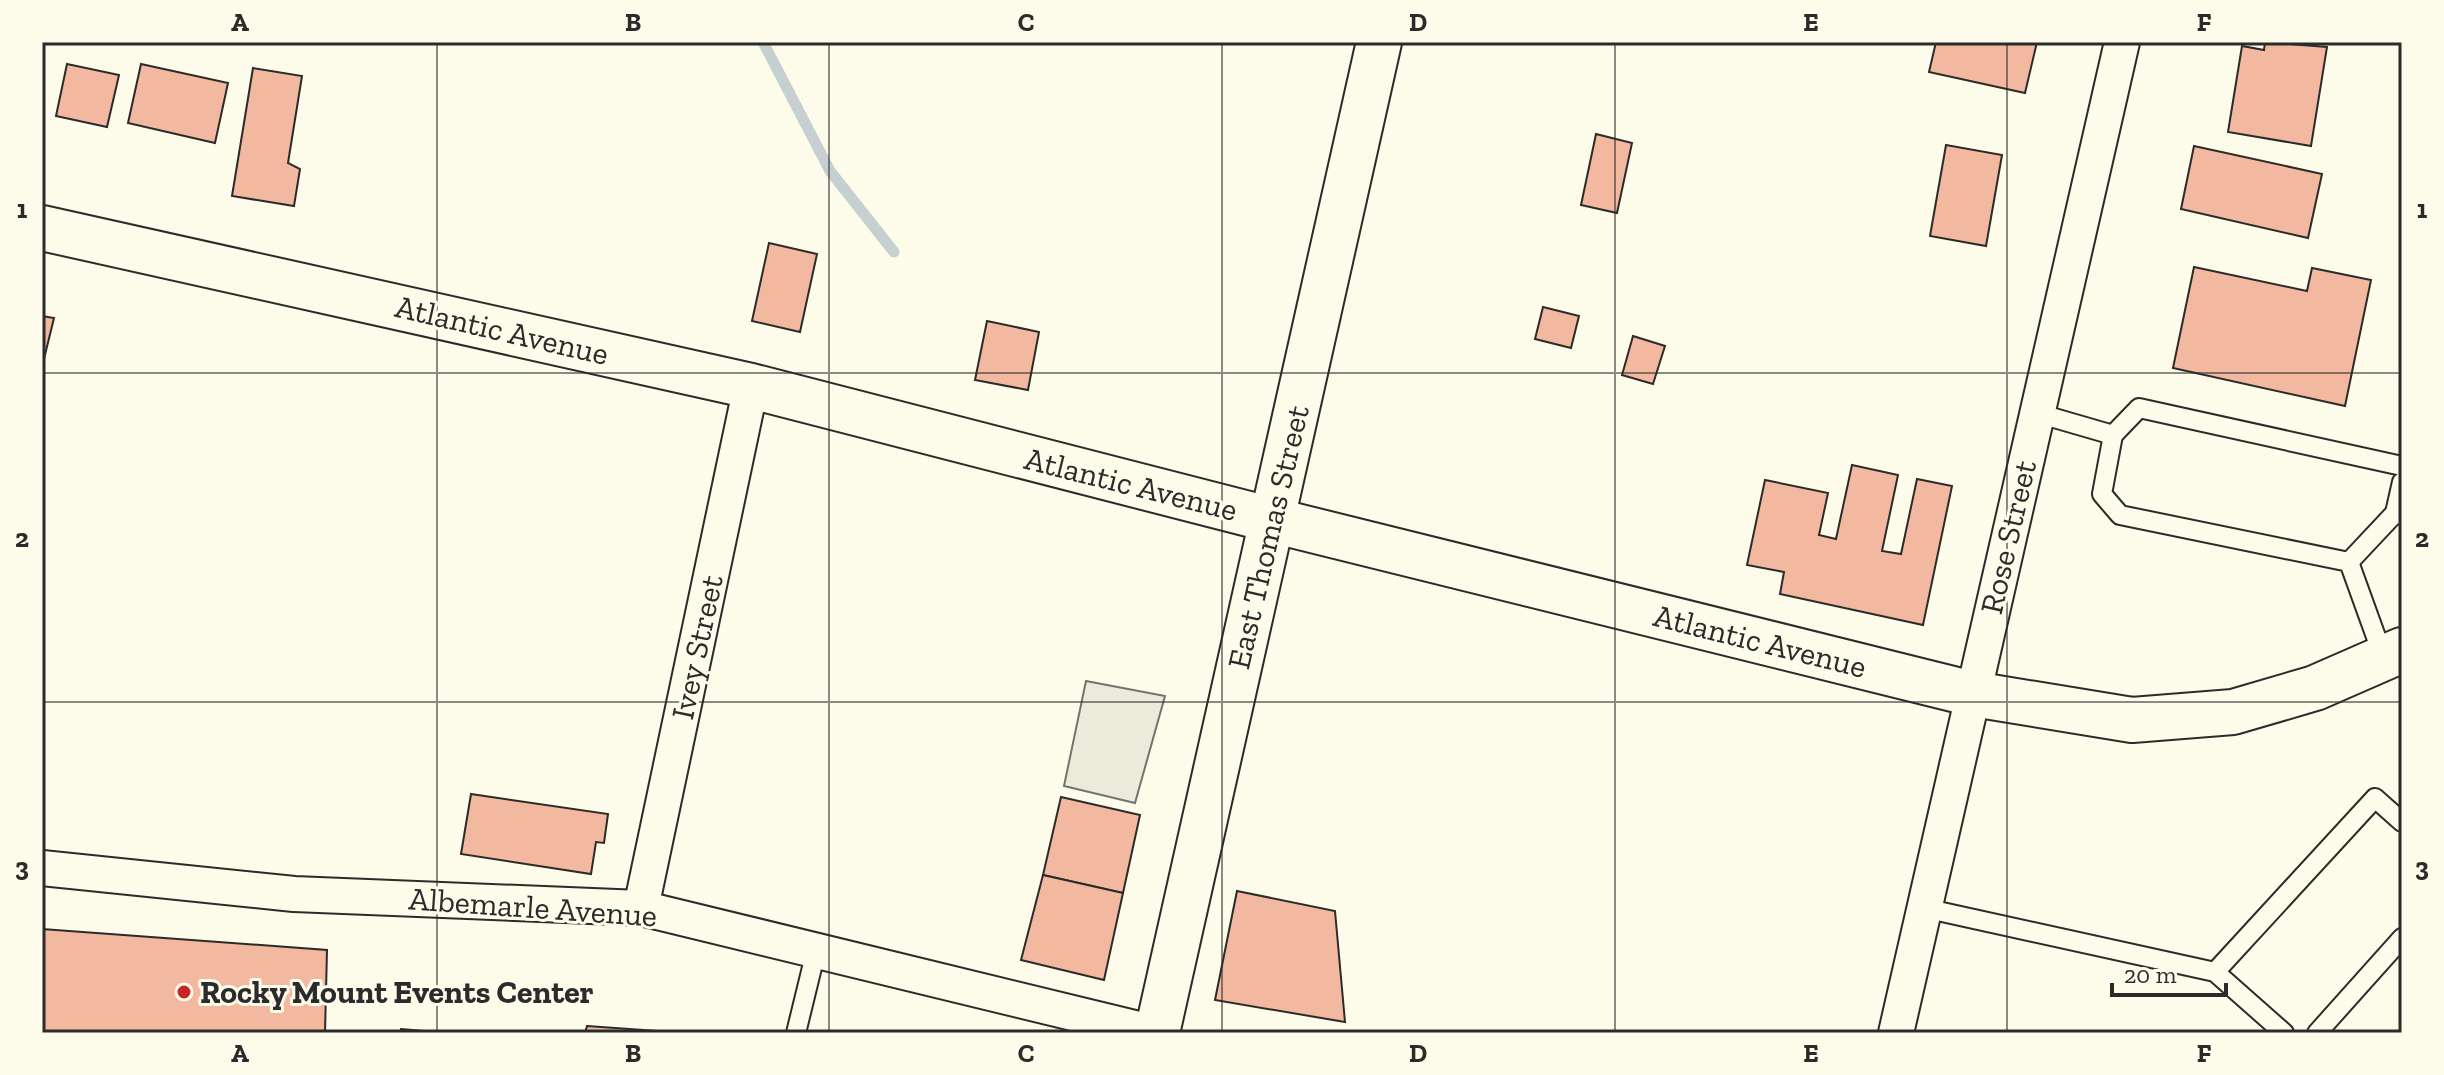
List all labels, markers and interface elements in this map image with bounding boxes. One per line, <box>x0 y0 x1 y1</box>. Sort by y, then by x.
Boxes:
text: A <box>231 6 249 38</box>
text: B <box>625 6 641 38</box>
text: C <box>1018 6 1034 38</box>
text: D <box>1409 6 1427 38</box>
text: E <box>1803 6 1819 38</box>
text: F <box>2197 6 2212 38</box>
text: 1 <box>17 193 28 225</box>
text: 1 <box>2417 193 2428 225</box>
street label: Atlantic Avenue <box>392 287 612 373</box>
street label: East Thomas Street <box>1219 401 1317 673</box>
street label: Atlantic Avenue <box>1021 439 1241 529</box>
street label: Rose Street <box>1972 456 2044 617</box>
text: 2 <box>15 522 29 554</box>
text: 2 <box>2415 522 2429 554</box>
street label: Ivey Street <box>663 571 731 723</box>
street label: Atlantic Avenue <box>1650 596 1870 686</box>
text: 3 <box>15 851 29 883</box>
text: 3 <box>2415 851 2429 883</box>
street label: Albemarle Avenue <box>408 879 658 935</box>
scale bar <box>2112 947 2226 997</box>
text: 20 m <box>2124 960 2177 989</box>
place label: Rocky Mount Events Center <box>200 973 594 1011</box>
marker: Rocky Mount Events Center <box>175 983 193 1001</box>
text: A <box>231 1037 249 1069</box>
text: B <box>625 1037 641 1069</box>
text: C <box>1018 1037 1034 1069</box>
text: D <box>1409 1037 1427 1069</box>
text: E <box>1803 1037 1819 1069</box>
text: F <box>2197 1037 2212 1069</box>

